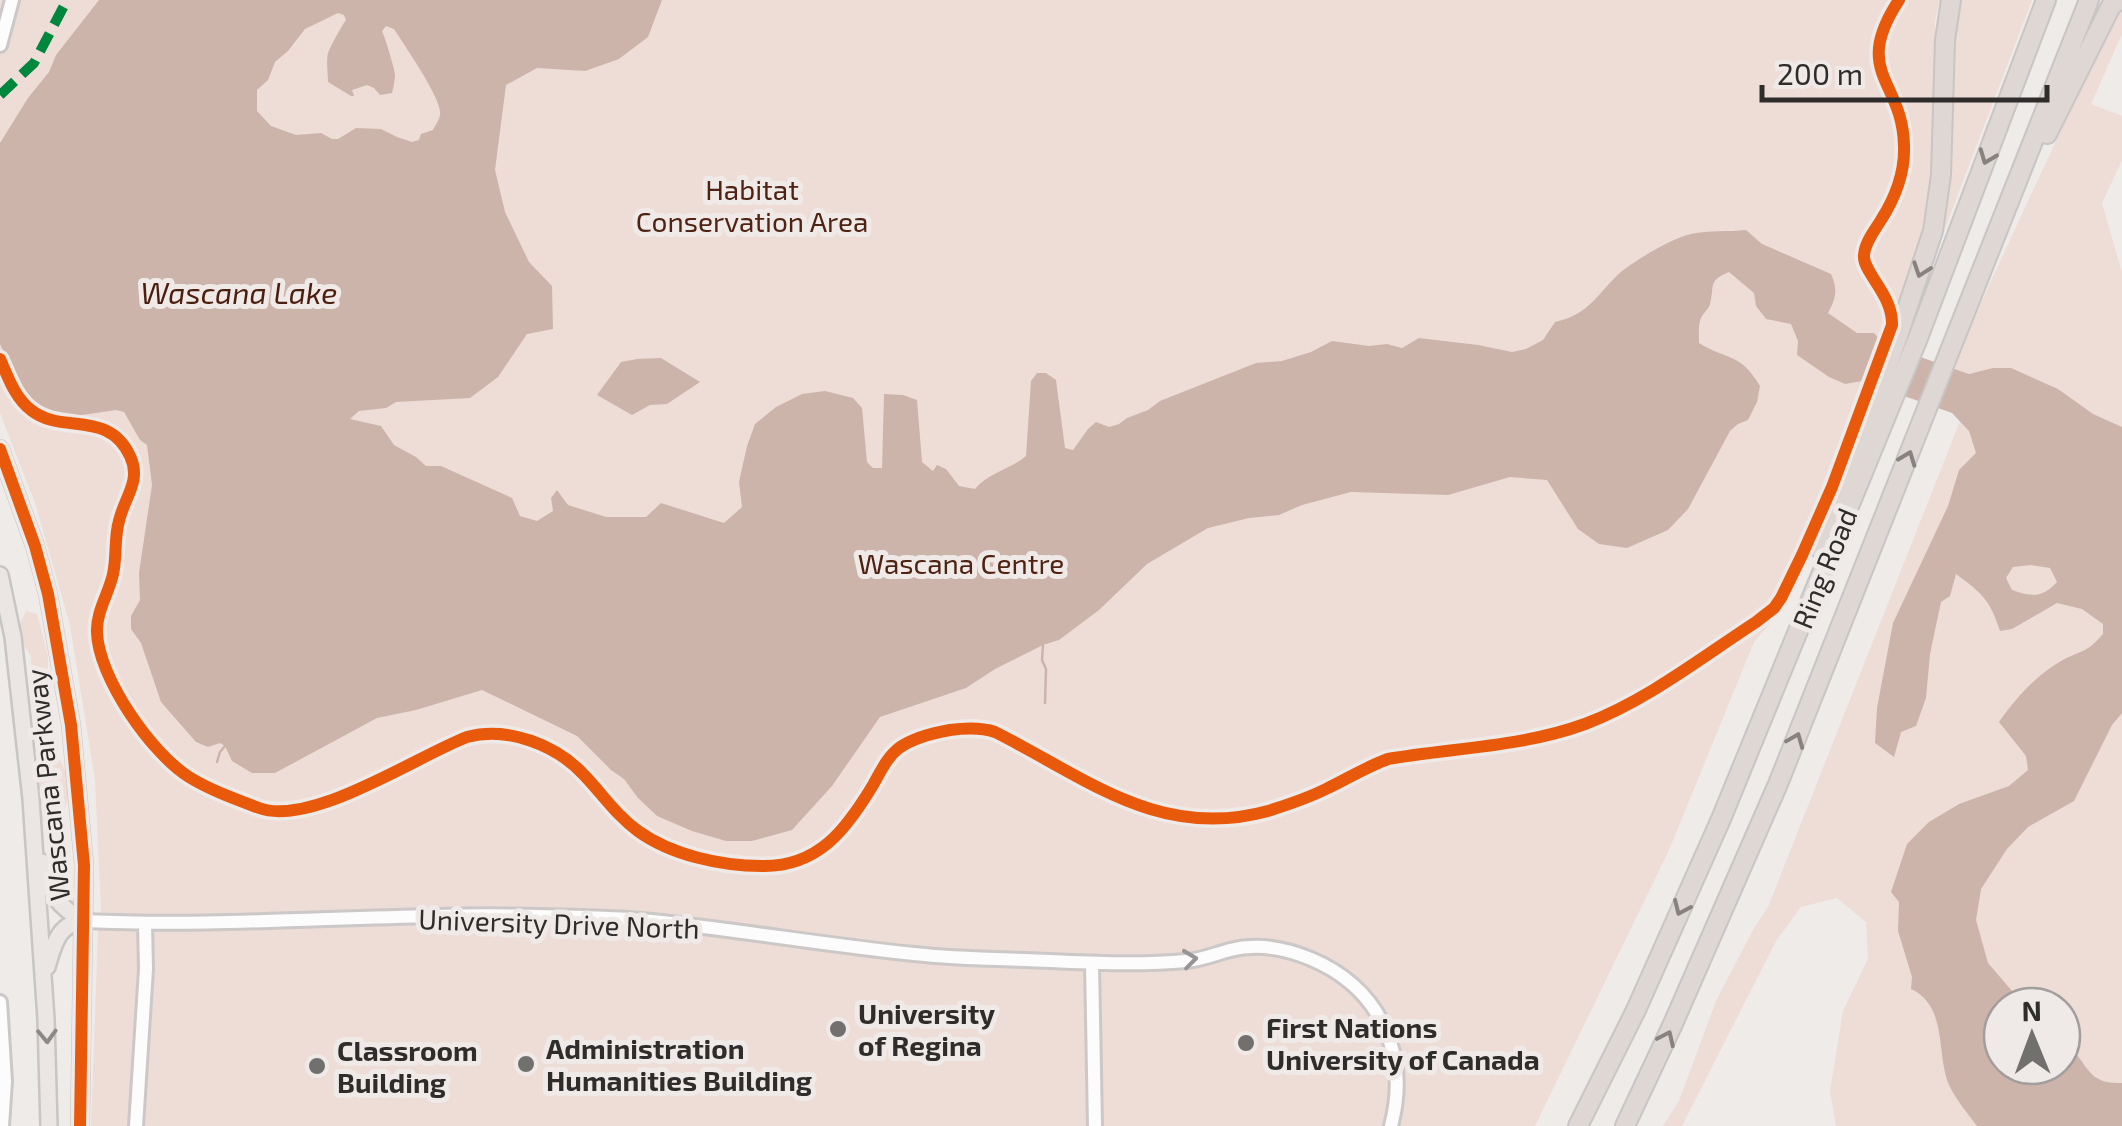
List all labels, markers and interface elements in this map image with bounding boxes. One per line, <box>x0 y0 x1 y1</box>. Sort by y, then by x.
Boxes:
scale bar <box>1762 40 2047 102</box>
text: 200 m <box>1777 55 1863 91</box>
one-way arrow <box>1978 147 1999 164</box>
park label: Habitat Conservation Area <box>636 172 868 238</box>
one-way arrow <box>1913 260 1933 277</box>
water label: Wascana Lake <box>141 274 337 310</box>
one-way arrow <box>1896 450 1916 468</box>
street label: Ring Road <box>1784 503 1864 633</box>
park label: Wascana Centre <box>858 546 1064 580</box>
street label: Wascana Parkway <box>18 667 76 903</box>
one-way arrow <box>1784 732 1804 749</box>
one-way arrow <box>1674 898 1694 916</box>
street label: University Drive North <box>418 901 700 945</box>
one-way arrow <box>1181 950 1198 971</box>
north arrow <box>1982 986 2082 1086</box>
text: N <box>2021 993 2042 1027</box>
place label: University of Regina <box>858 996 995 1062</box>
place label: First Nations University of Canada <box>1266 1010 1540 1076</box>
marker: University of Regina <box>827 1018 849 1040</box>
one-way arrow <box>36 1028 57 1044</box>
one-way arrow <box>1654 1030 1674 1048</box>
place label: Administration Humanities Building <box>546 1031 812 1097</box>
marker: First Nations University of Canada <box>1235 1032 1257 1054</box>
place label: Classroom Building <box>337 1033 478 1099</box>
marker: Administration Humanities Building <box>515 1053 537 1075</box>
marker: Classroom Building <box>306 1055 328 1077</box>

